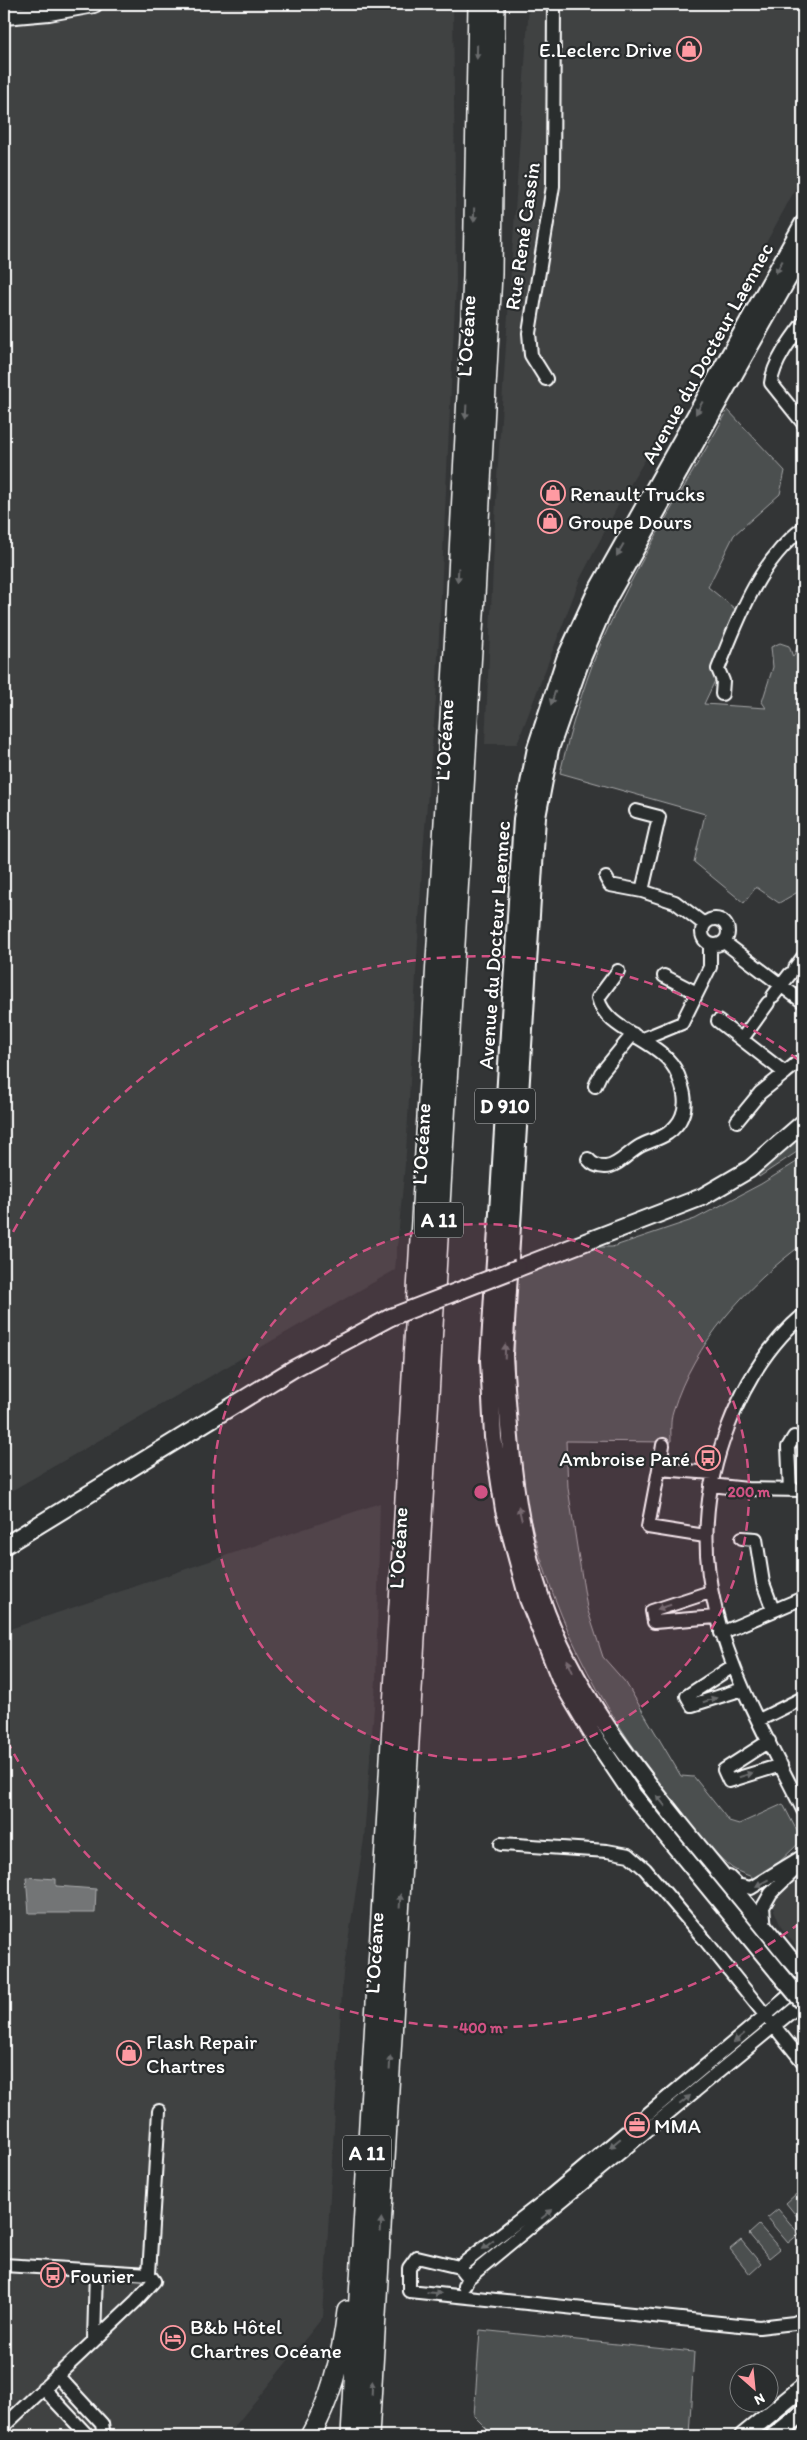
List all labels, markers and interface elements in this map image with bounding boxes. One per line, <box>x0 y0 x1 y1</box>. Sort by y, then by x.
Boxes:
shop icon: E.Leclerc Drive <box>676 36 702 62</box>
place label: E.Leclerc Drive <box>539 37 672 62</box>
one-way arrow <box>473 45 481 61</box>
street label: Rue René Cassin <box>499 160 545 312</box>
one-way arrow <box>470 207 478 223</box>
street label: Avenue du Docteur Laennec <box>636 238 778 468</box>
one-way arrow <box>775 260 784 274</box>
street label: L’Océane <box>451 295 481 377</box>
one-way arrow <box>695 402 704 415</box>
one-way arrow <box>462 405 470 421</box>
shop icon: Renault Trucks <box>540 480 566 506</box>
place label: Renault Trucks <box>570 481 705 506</box>
shop icon: Groupe Dours <box>537 508 563 534</box>
place label: Groupe Dours <box>568 509 692 534</box>
one-way arrow <box>615 543 624 557</box>
one-way arrow <box>454 567 462 583</box>
one-way arrow <box>548 690 556 705</box>
street label: L’Océane <box>429 699 459 781</box>
street label: Avenue du Docteur Laennec <box>473 820 515 1070</box>
road number: D 910 <box>475 1088 535 1124</box>
street label: L’Océane <box>406 1103 436 1185</box>
road number: A 11 <box>415 1202 463 1238</box>
one-way arrow <box>501 1343 509 1359</box>
bus stop icon: Ambroise Paré <box>695 1445 721 1471</box>
place label: Ambroise Paré <box>559 1446 690 1471</box>
centre of rings <box>472 1483 490 1501</box>
text: 200 m <box>728 1483 771 1501</box>
one-way arrow <box>515 1505 523 1520</box>
street label: L’Océane <box>383 1507 413 1589</box>
one-way arrow <box>656 1604 671 1612</box>
one-way arrow <box>566 1659 574 1673</box>
one-way arrow <box>703 1695 718 1703</box>
one-way arrow <box>739 1771 754 1779</box>
one-way arrow <box>655 1795 666 1808</box>
one-way arrow <box>755 1878 769 1887</box>
one-way arrow <box>396 1893 404 1909</box>
street label: L’Océane <box>359 1912 389 1994</box>
text: 400 m <box>459 2019 503 2037</box>
place label: Flash Repair Chartres <box>146 2029 257 2078</box>
one-way arrow <box>733 2032 745 2043</box>
shop icon: Flash Repair Chartres <box>116 2040 142 2066</box>
one-way arrow <box>387 2055 395 2071</box>
one-way arrow <box>678 2094 691 2105</box>
office icon: MMA <box>624 2112 650 2138</box>
place label: MMA <box>654 2113 701 2138</box>
road number: A 11 <box>343 2136 391 2170</box>
one-way arrow <box>608 2137 621 2148</box>
one-way arrow <box>540 2209 553 2220</box>
one-way arrow <box>377 2217 385 2233</box>
one-way arrow <box>482 2239 495 2250</box>
bus stop icon: Fourier <box>40 2262 66 2288</box>
place label: Fourier <box>70 2263 134 2288</box>
one-way arrow <box>427 2289 443 2297</box>
place label: B&b Hôtel Chartres Océane <box>190 2314 342 2363</box>
hotel icon: B&b Hôtel Chartres Océane <box>160 2325 186 2351</box>
north arrow <box>730 2362 780 2412</box>
one-way arrow <box>368 2379 376 2395</box>
text: N <box>752 2389 768 2409</box>

